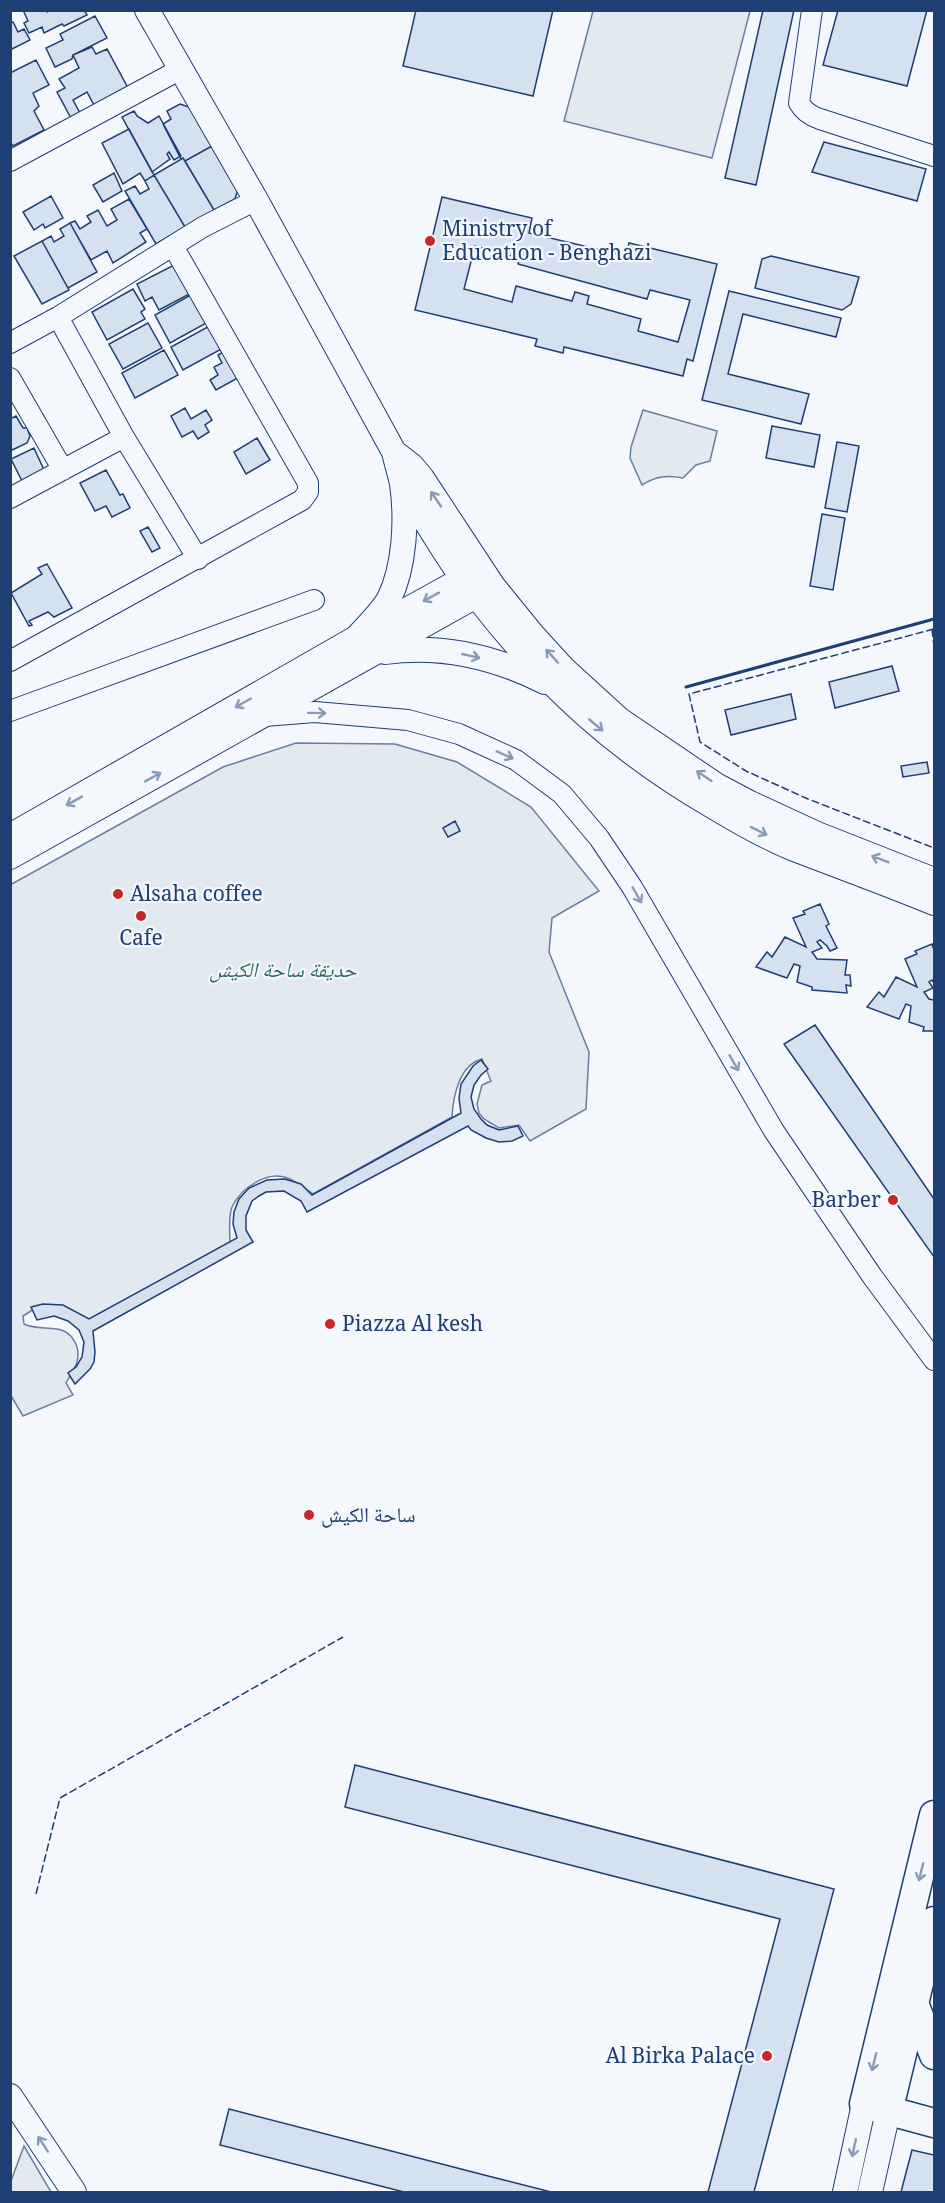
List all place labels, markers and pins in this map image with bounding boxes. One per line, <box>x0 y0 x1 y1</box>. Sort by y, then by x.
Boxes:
place label: Ministry of Education - Benghazi <box>442 214 652 273</box>
marker: Ministry of Education - Benghazi <box>423 234 437 248</box>
place label: Alsaha coffee <box>130 879 263 914</box>
marker: Alsaha coffee <box>111 887 125 901</box>
marker: Cafe <box>134 909 148 923</box>
place label: Cafe <box>119 923 163 958</box>
place label: Barber <box>812 1185 881 1220</box>
marker: Barber <box>886 1193 900 1207</box>
place label: Piazza Al kesh <box>342 1309 483 1344</box>
marker: Piazza Al kesh <box>323 1317 337 1331</box>
place label: ساحة الكيش <box>321 1500 416 1535</box>
marker: ساحة الكيش <box>302 1508 316 1522</box>
place label: Al Birka Palace <box>606 2041 755 2076</box>
marker: Al Birka Palace <box>760 2049 774 2063</box>

